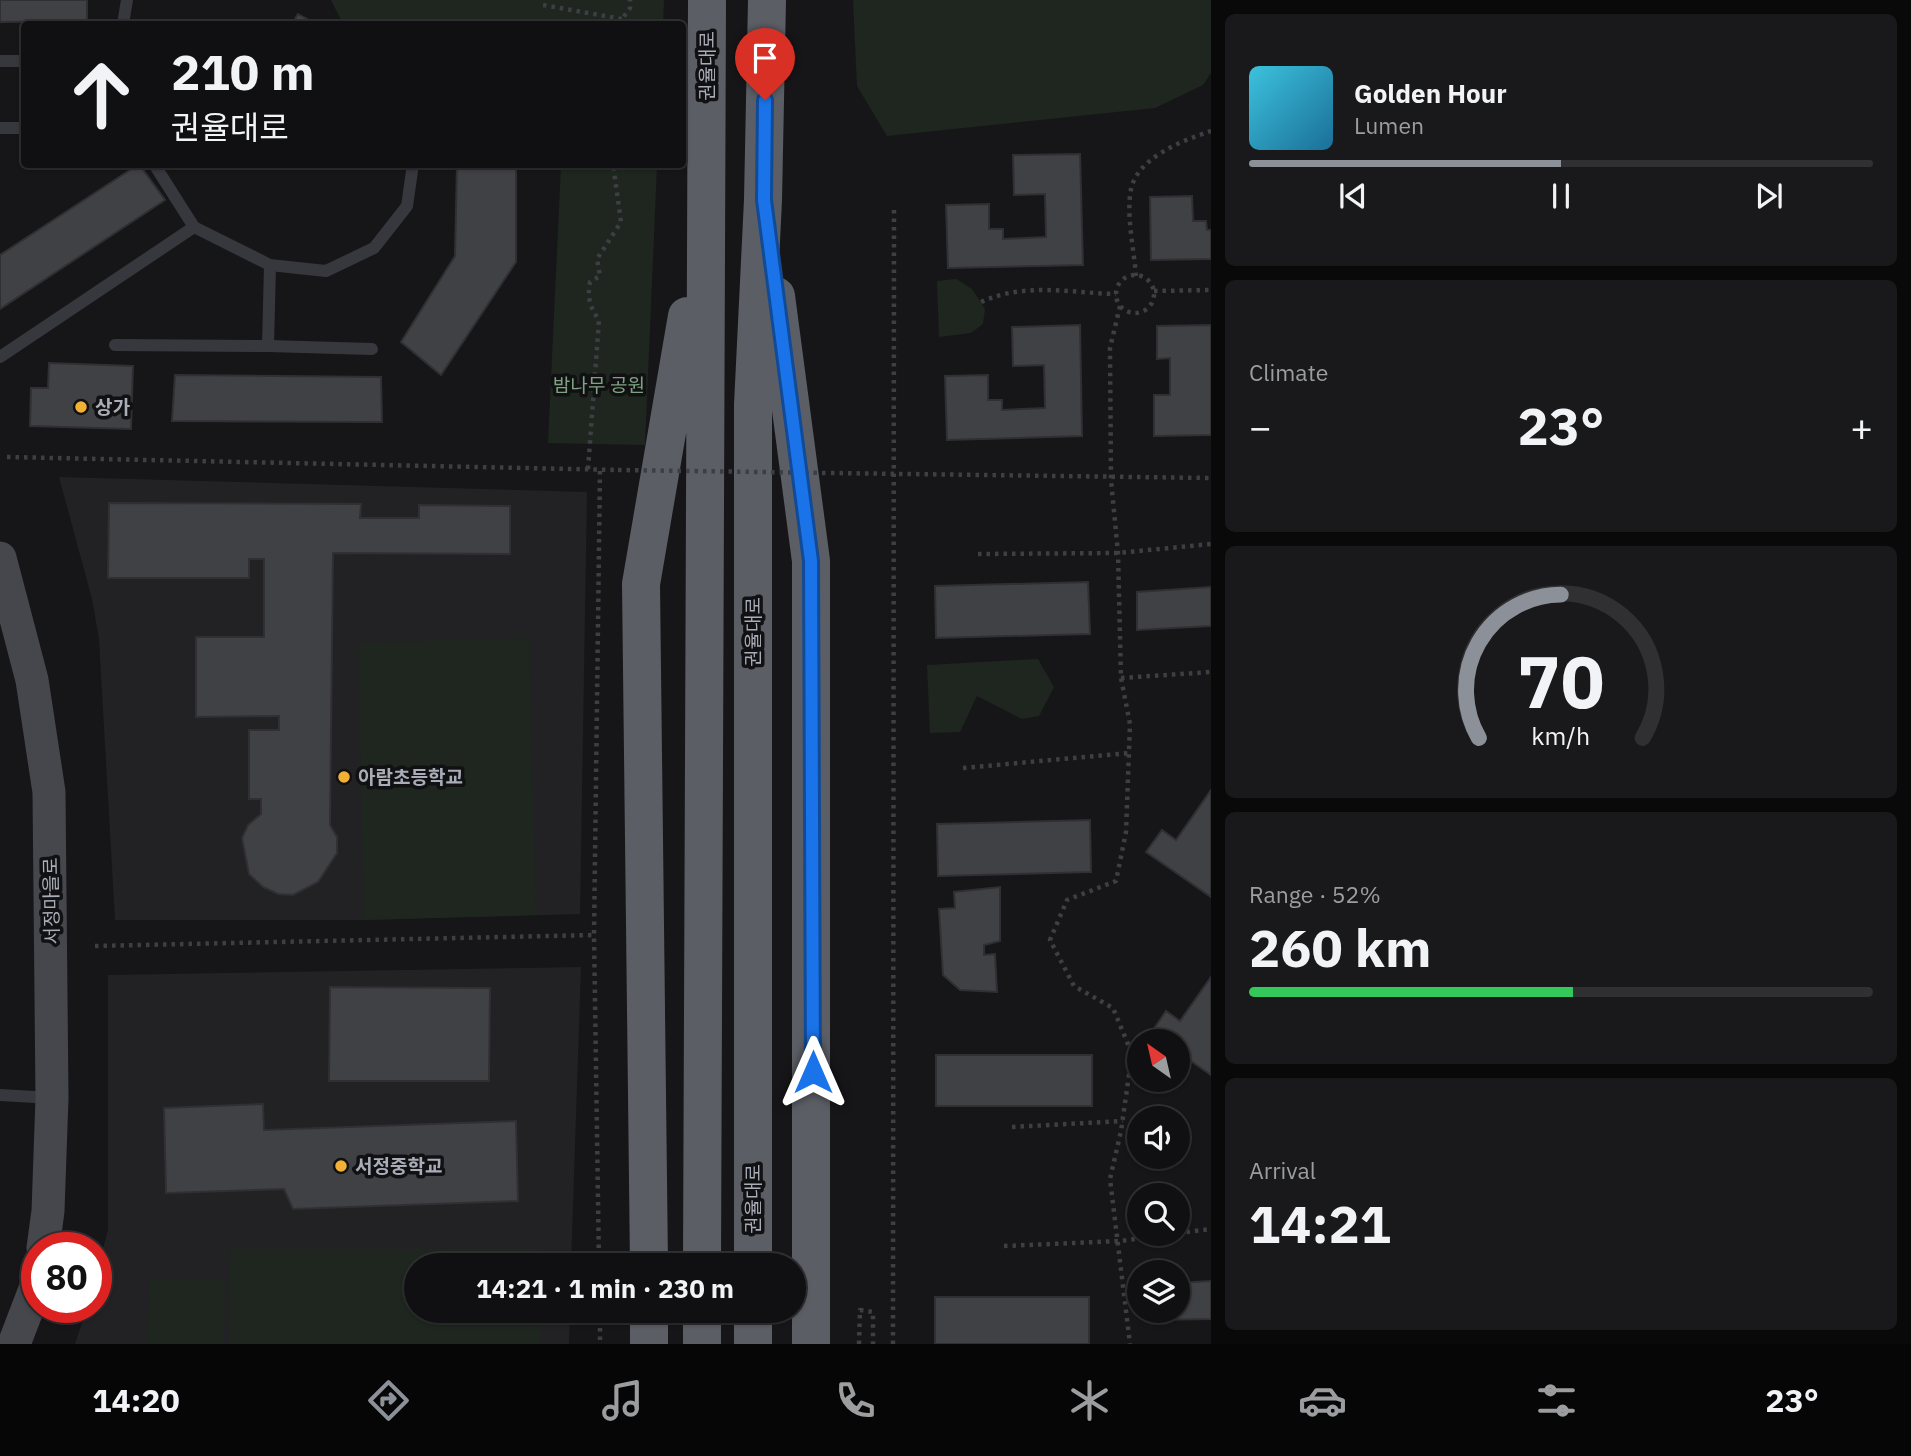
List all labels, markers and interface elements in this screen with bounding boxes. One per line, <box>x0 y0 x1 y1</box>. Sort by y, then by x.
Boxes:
pin <box>735 28 795 100</box>
street label: 권율대로 <box>695 31 719 101</box>
icon: arrive <box>746 39 784 77</box>
text: 210 m <box>171 40 315 103</box>
icon: ahead <box>56 49 147 140</box>
text: Golden Hour <box>1354 76 1507 110</box>
text: 권율대로 <box>171 106 289 148</box>
text: Lumen <box>1354 110 1424 140</box>
icon: previous <box>1334 177 1372 215</box>
icon: pause <box>1542 177 1580 215</box>
icon: next <box>1750 177 1788 215</box>
text: Climate <box>1249 357 1328 387</box>
park label: 밤나무 공원 <box>553 373 645 397</box>
text: 23° <box>1518 392 1604 459</box>
place label: 상가 <box>95 395 130 419</box>
marker: 상가 <box>73 399 89 415</box>
text: − <box>1249 402 1272 451</box>
text: + <box>1850 402 1873 451</box>
street label: 권율대로 <box>741 597 765 667</box>
text: 70 <box>1517 633 1605 728</box>
text: km/h <box>1532 719 1590 752</box>
place label: 아람초등학교 <box>358 765 463 789</box>
marker: 아람초등학교 <box>336 769 352 785</box>
street label: 서정마을로 <box>38 857 64 945</box>
text: Range · 52% <box>1249 879 1381 909</box>
text: 260 km <box>1249 914 1431 981</box>
north arrow <box>1127 1029 1190 1092</box>
map controls <box>1127 1029 1190 1323</box>
position arrow <box>776 1035 850 1109</box>
button: sound <box>1127 1106 1190 1169</box>
place label: 서정중학교 <box>355 1154 442 1178</box>
text: Arrival <box>1249 1155 1316 1185</box>
marker: 서정중학교 <box>333 1158 349 1174</box>
street label: 권율대로 <box>741 1164 765 1234</box>
button: search <box>1127 1183 1190 1246</box>
text: 14:21 <box>1249 1190 1391 1257</box>
speed limit sign: 80 <box>21 1232 112 1323</box>
button: layers <box>1127 1260 1190 1323</box>
text: 14:21 · 1 min · 230 m <box>476 1271 734 1305</box>
icon: directions <box>364 1376 413 1425</box>
icon: music <box>598 1376 647 1425</box>
icon: phone <box>831 1376 880 1425</box>
icon: climate <box>1065 1376 1114 1425</box>
icon: car <box>1298 1376 1347 1425</box>
icon: filters <box>1532 1376 1581 1425</box>
text: 14:20 <box>92 1379 180 1421</box>
text: 23° <box>1765 1379 1819 1421</box>

